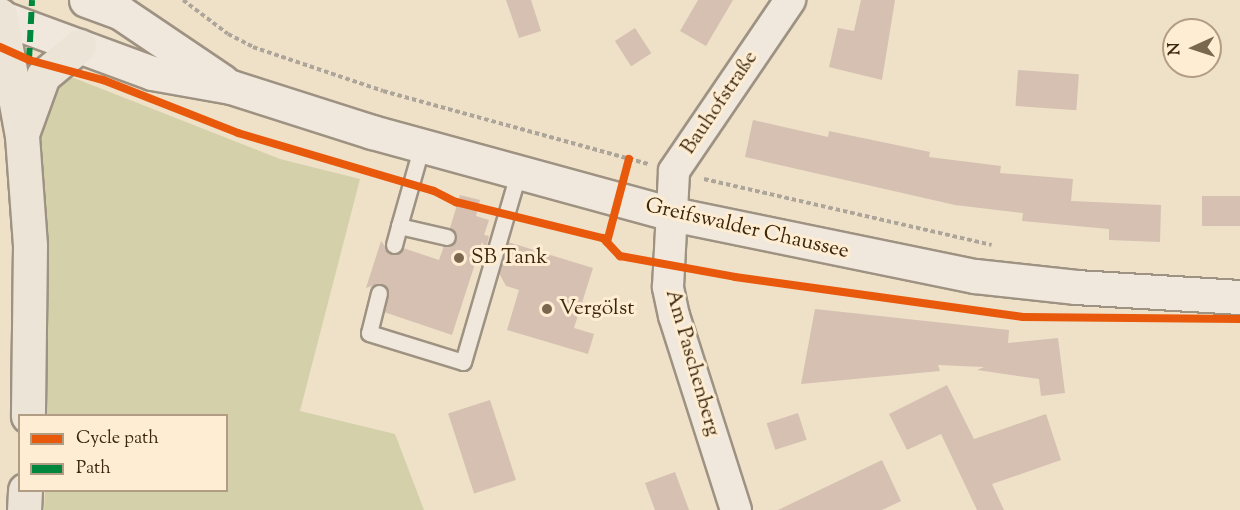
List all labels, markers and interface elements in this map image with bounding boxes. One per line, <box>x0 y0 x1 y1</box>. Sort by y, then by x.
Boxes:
north arrow <box>1162 18 1222 78</box>
text: N <box>1164 42 1187 56</box>
street label: Bauhofstraße <box>676 46 764 160</box>
street label: Greifswalder Chaussee <box>643 193 851 265</box>
place label: SB Tank <box>471 245 548 271</box>
marker: SB Tank <box>452 251 466 265</box>
street label: Am Paschenberg <box>659 287 725 439</box>
place label: Vergölst <box>559 296 634 322</box>
marker: Vergölst <box>540 302 554 316</box>
legend <box>18 414 228 492</box>
text: Cycle path <box>76 426 159 452</box>
text: Path <box>76 456 111 482</box>

